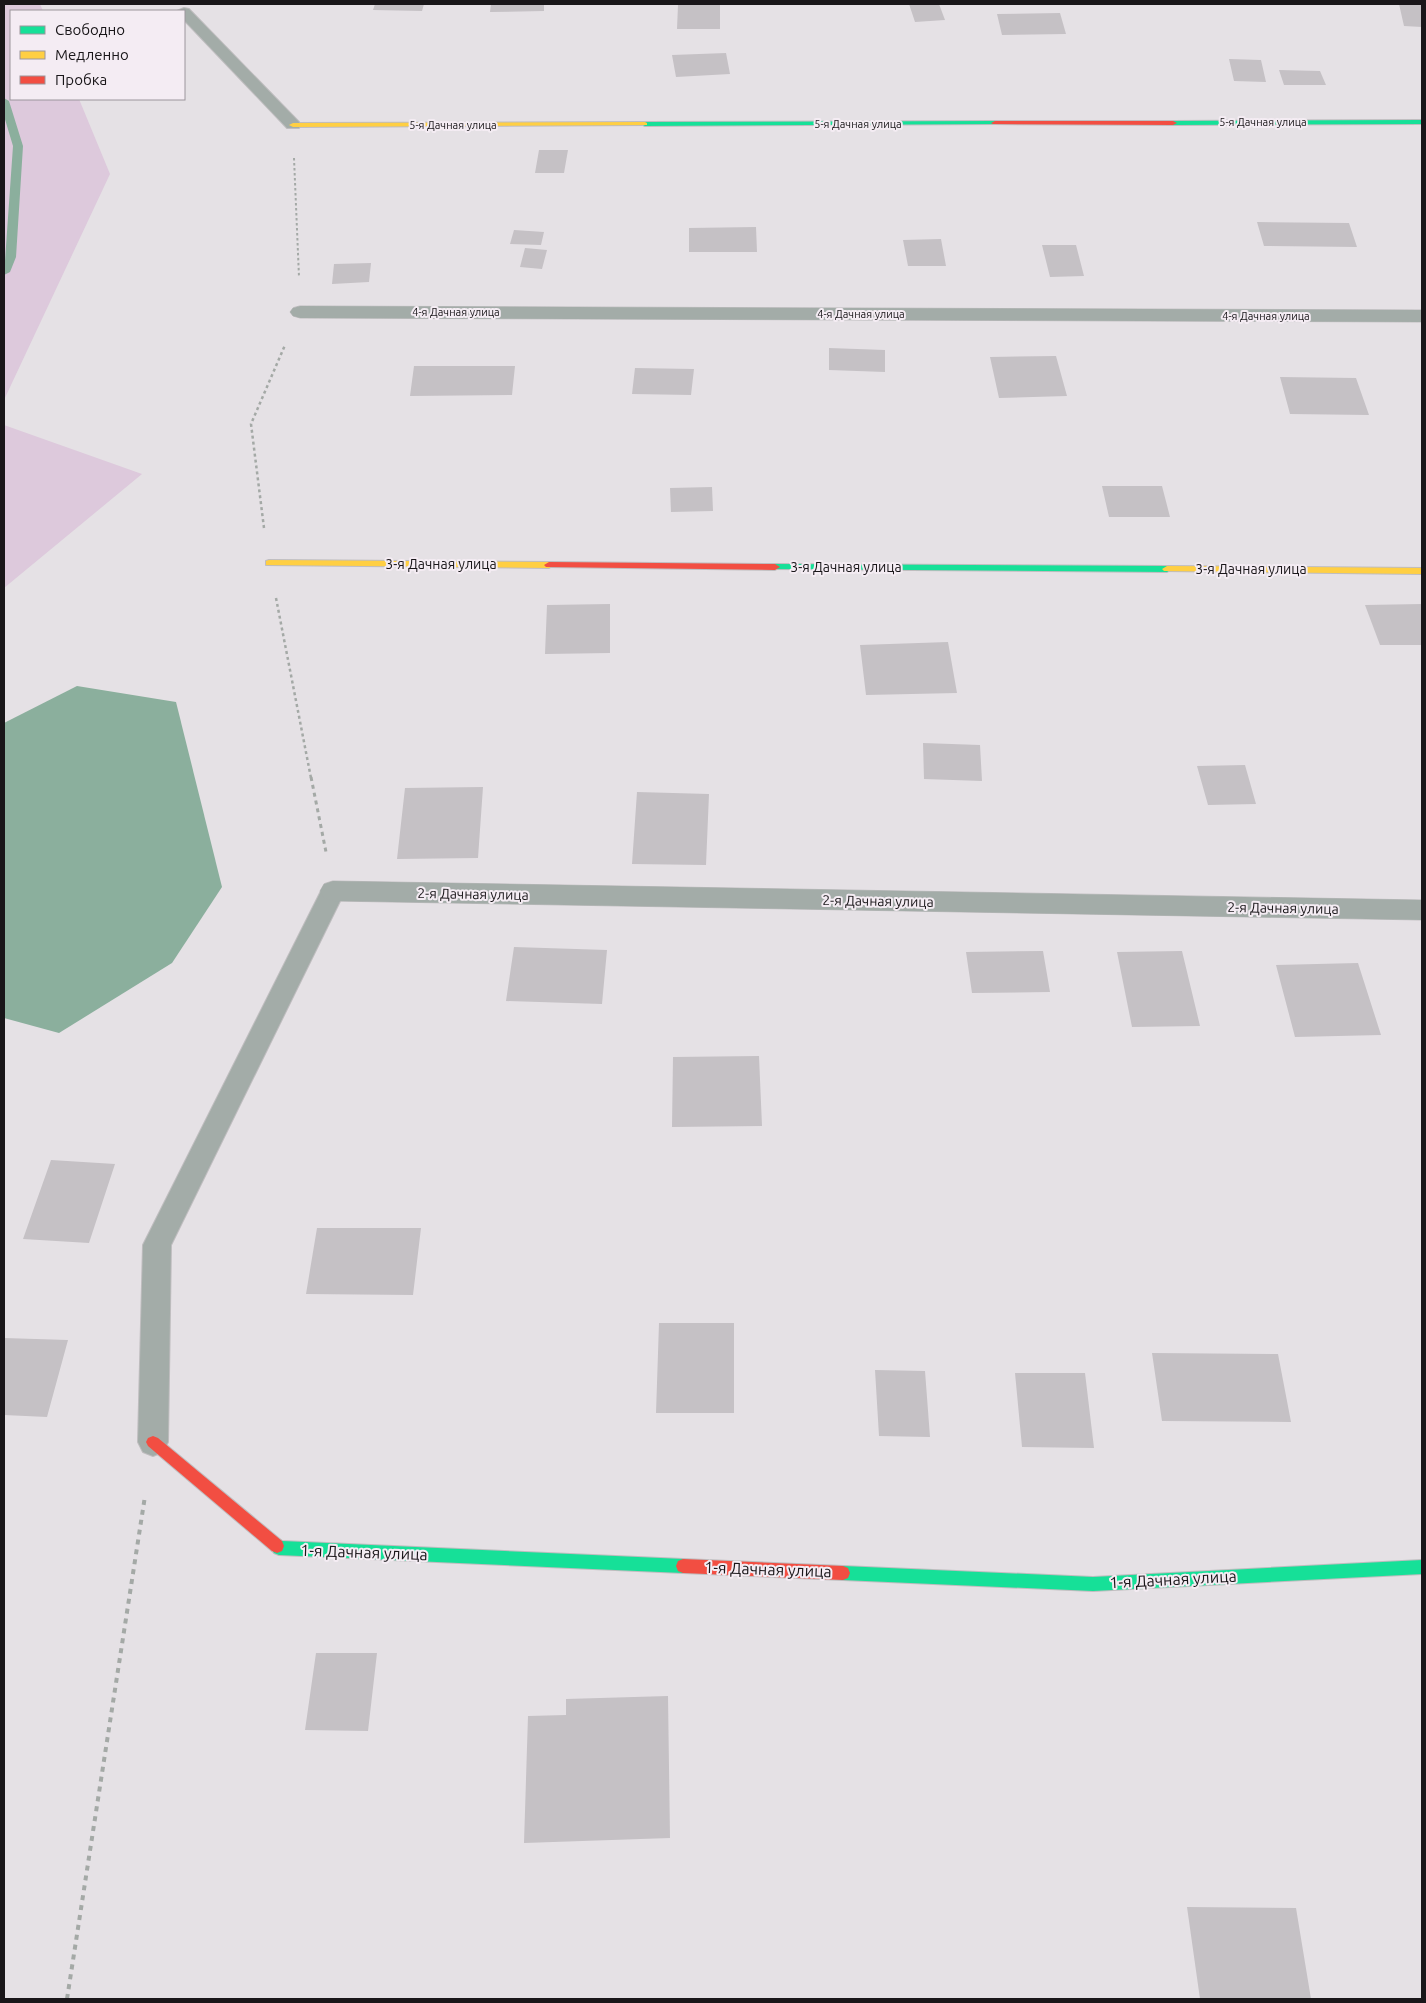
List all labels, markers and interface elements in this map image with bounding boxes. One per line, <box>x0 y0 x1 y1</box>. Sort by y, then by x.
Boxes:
legend <box>10 10 185 100</box>
text: Свободно <box>55 21 125 38</box>
text: Медленно <box>55 46 129 63</box>
text: Пробка <box>55 71 107 88</box>
street label: 5-я Дачная улица <box>1219 116 1307 128</box>
street label: 5-я Дачная улица <box>814 118 902 130</box>
street label: 5-я Дачная улица <box>409 119 497 131</box>
street label: 4-я Дачная улица <box>412 306 500 318</box>
street label: 4-я Дачная улица <box>817 308 905 320</box>
street label: 4-я Дачная улица <box>1222 310 1310 322</box>
street label: 3-я Дачная улица <box>385 556 497 572</box>
street label: 3-я Дачная улица <box>790 559 902 575</box>
street label: 3-я Дачная улица <box>1195 561 1307 577</box>
street label: 2-я Дачная улица <box>417 885 529 903</box>
street label: 2-я Дачная улица <box>822 892 934 910</box>
street label: 2-я Дачная улица <box>1227 899 1339 917</box>
street label: 1-я Дачная улица <box>300 1541 428 1563</box>
street label: 1-я Дачная улица <box>704 1558 832 1580</box>
street label: 1-я Дачная улица <box>1109 1567 1237 1591</box>

